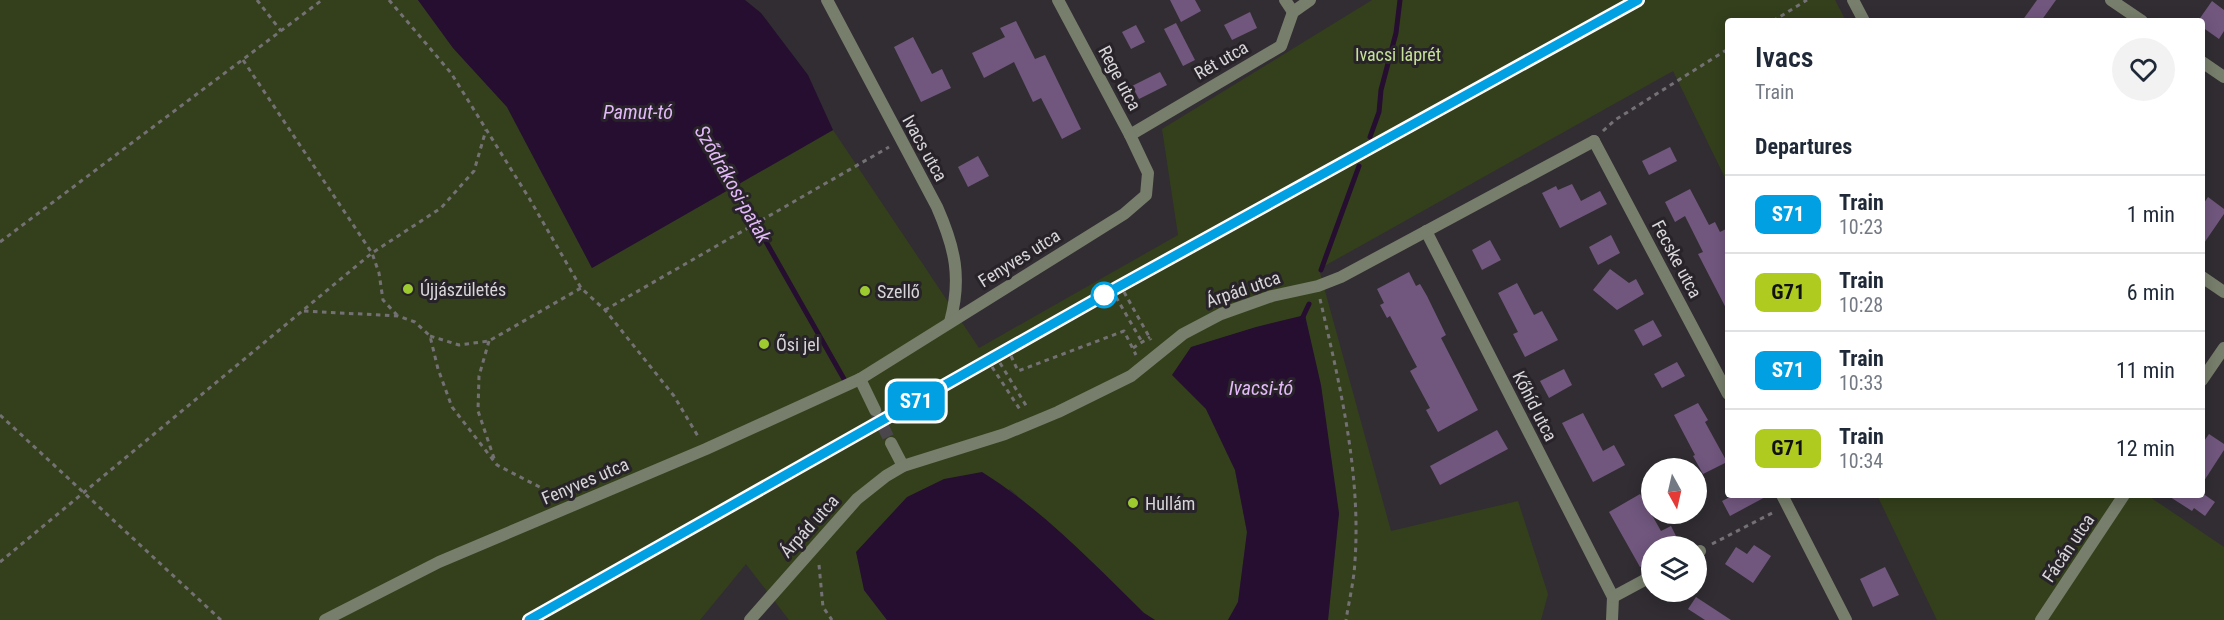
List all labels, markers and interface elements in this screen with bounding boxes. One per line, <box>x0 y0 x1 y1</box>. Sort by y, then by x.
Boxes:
street label: Rét utca <box>1190 36 1252 84</box>
button: heart <box>2112 38 2175 101</box>
text: Ivacs <box>1755 41 1814 74</box>
street label: Rege utca <box>1094 42 1146 114</box>
park label: Ivacsi láprét <box>1355 44 1441 65</box>
text: Train <box>1755 80 1794 104</box>
water label: Pamut-tó <box>603 100 673 124</box>
street label: Ivacs utca <box>898 111 952 185</box>
water label: Sződrákosi-patak <box>690 121 777 248</box>
text: Departures <box>1755 134 1852 159</box>
text: Train <box>1839 190 1884 215</box>
text: S71 <box>1772 202 1804 226</box>
text: 1 min <box>2127 202 2175 227</box>
text: 10:23 <box>1839 215 1883 239</box>
street label: Fecske utca <box>1648 217 1706 301</box>
street label: Fenyves utca <box>974 225 1064 291</box>
street label: Árpád utca <box>1203 266 1283 312</box>
text: Train <box>1839 268 1884 293</box>
place label: Újjászületés <box>420 279 506 300</box>
text: G71 <box>1771 280 1805 304</box>
text: 6 min <box>2127 280 2175 305</box>
place label: Szellő <box>877 281 920 302</box>
marker: Újjászületés <box>401 282 415 296</box>
unlabelled marker <box>1091 282 1117 308</box>
marker: Szellő <box>858 284 872 298</box>
text: 10:28 <box>1839 293 1883 317</box>
place label: Ősi jel <box>776 334 820 355</box>
marker: Ősi jel <box>757 337 771 351</box>
text: Train <box>1839 346 1884 371</box>
text: S71 <box>1772 358 1804 382</box>
text: 11 min <box>2116 358 2175 383</box>
street label: Kőhíd utca <box>1508 368 1562 444</box>
text: 10:33 <box>1839 371 1883 395</box>
water label: Ivacsi-tó <box>1229 376 1294 400</box>
line badge: S71 <box>882 382 950 420</box>
text: S71 <box>900 389 932 413</box>
text: Train <box>1839 424 1884 449</box>
text: G71 <box>1771 436 1805 460</box>
text: 12 min <box>2116 436 2175 461</box>
text: 10:34 <box>1839 449 1883 473</box>
street label: Fenyves utca <box>538 453 632 509</box>
north arrow <box>1641 458 1707 524</box>
map controls <box>1641 458 1707 602</box>
street label: Árpád utca <box>775 490 843 562</box>
place label: Hullám <box>1145 493 1195 514</box>
marker: Hullám <box>1126 496 1140 510</box>
street label: Fácán utca <box>2038 510 2098 586</box>
button: layers <box>1641 536 1707 602</box>

